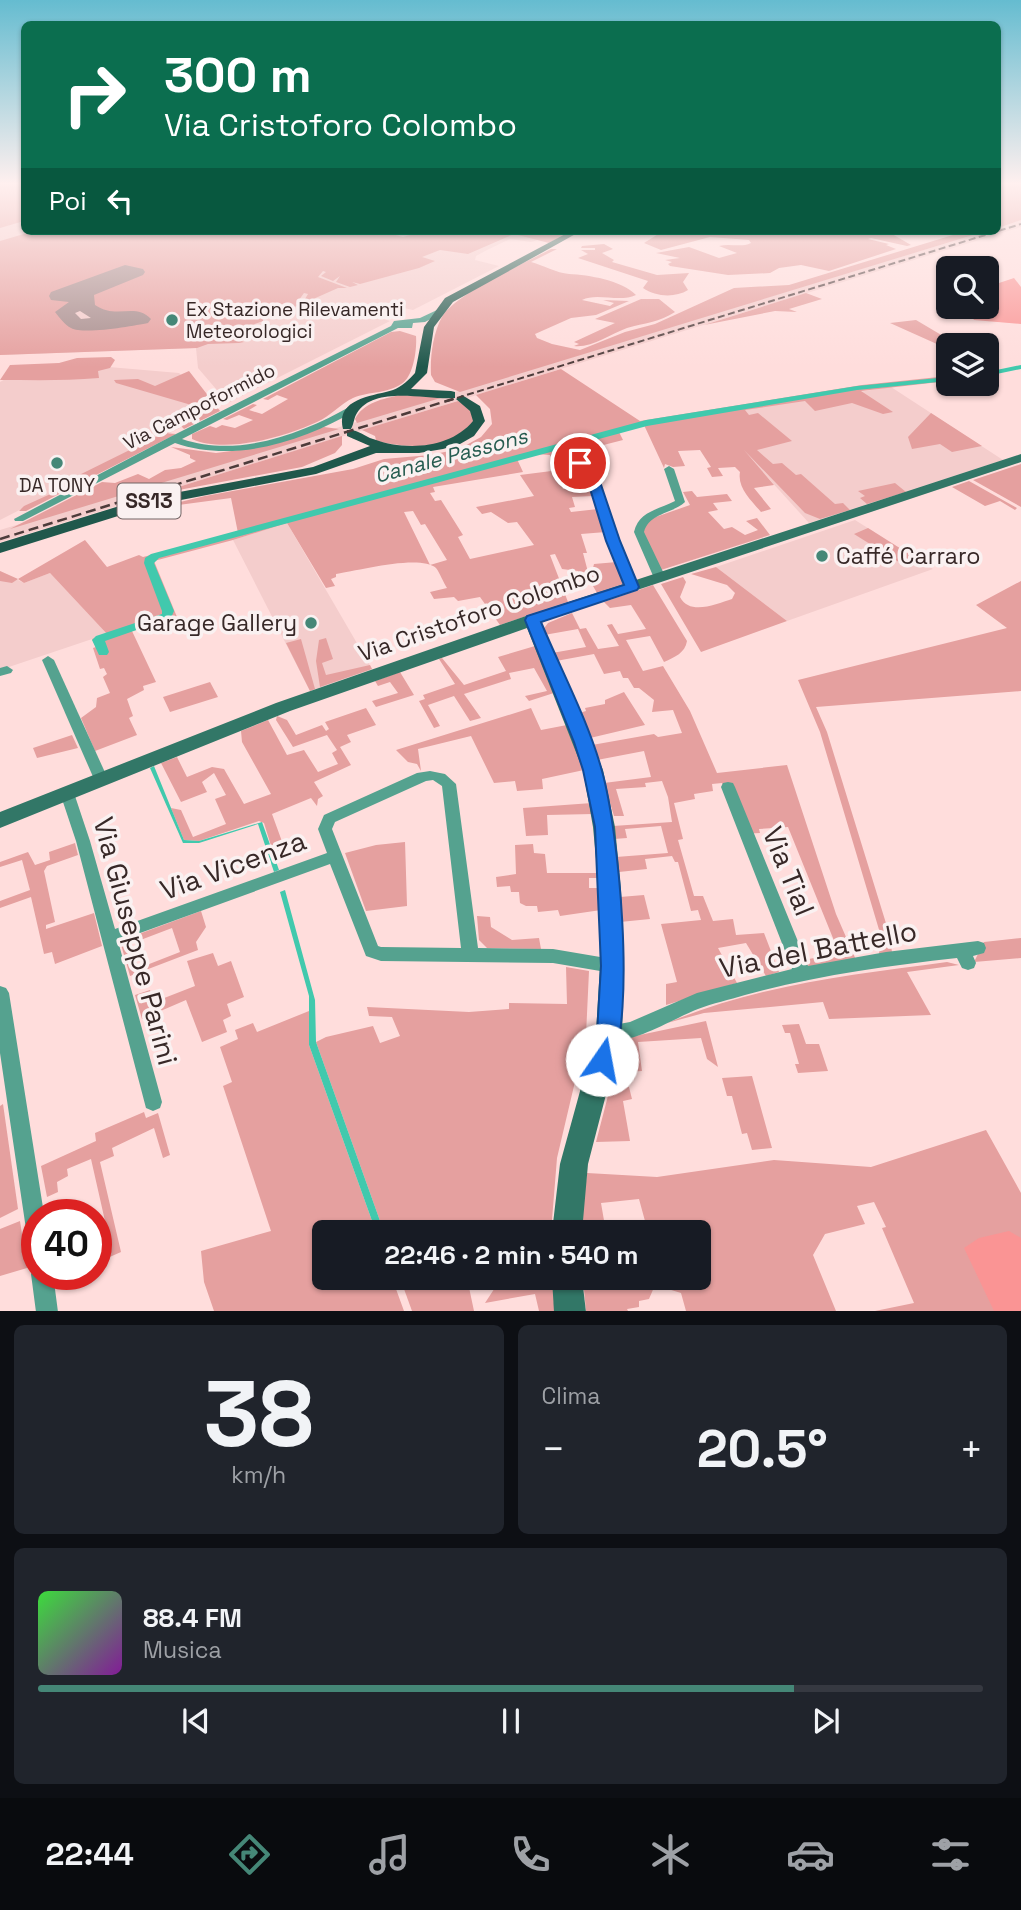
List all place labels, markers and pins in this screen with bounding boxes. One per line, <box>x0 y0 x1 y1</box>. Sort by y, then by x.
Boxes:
place label: Ex Stazione Rilevamenti Meteorologici <box>186 297 404 344</box>
marker: Ex Stazione Rilevamenti Meteorologici <box>164 312 180 328</box>
pin <box>550 433 610 493</box>
marker: DA TONY <box>49 455 65 471</box>
place label: DA TONY <box>19 473 95 498</box>
place label: Caffé Carraro <box>836 541 980 571</box>
marker: Caffé Carraro <box>814 548 830 564</box>
place label: Garage Gallery <box>137 608 297 638</box>
marker: Garage Gallery <box>303 615 319 631</box>

